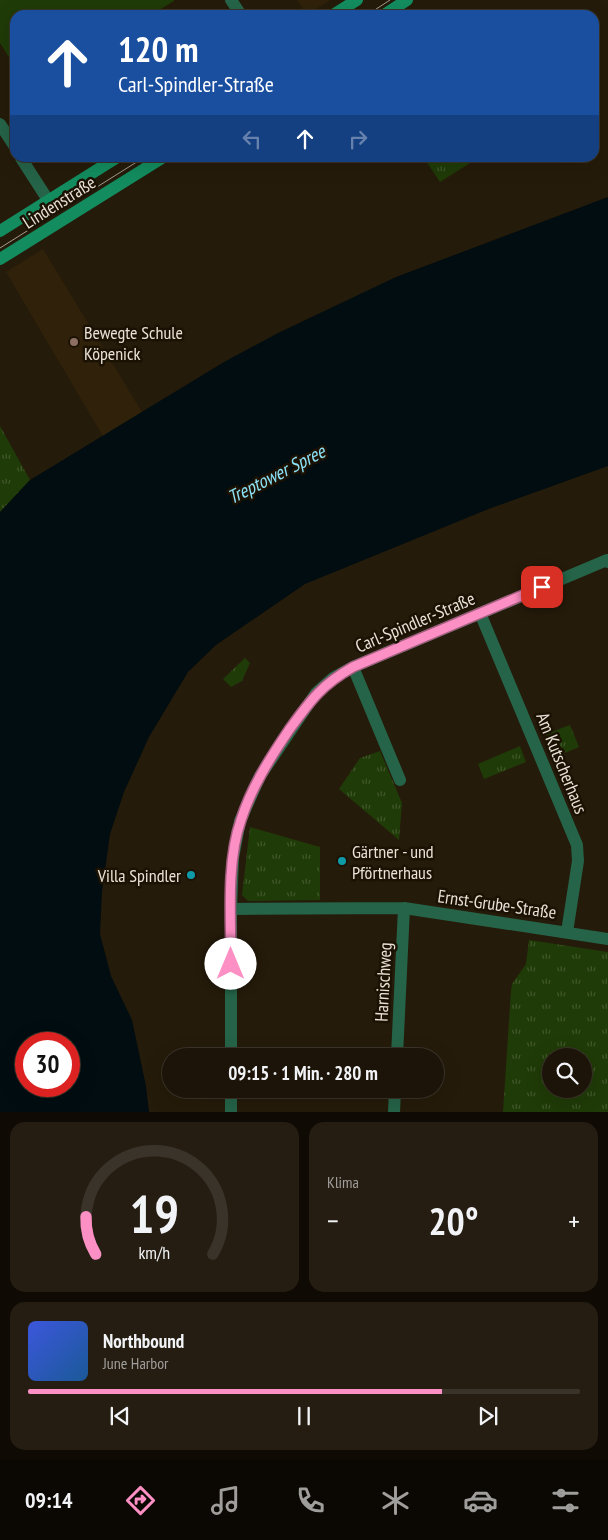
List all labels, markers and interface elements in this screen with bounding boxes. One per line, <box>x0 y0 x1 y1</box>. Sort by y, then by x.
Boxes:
text: 120 m <box>118 26 199 72</box>
icon: ahead <box>35 30 100 95</box>
text: Carl-Spindler-Straße <box>118 70 274 98</box>
icon: left <box>238 125 266 153</box>
icon: ahead <box>291 125 319 153</box>
icon: right <box>344 125 372 153</box>
street label: Lindenstraße <box>18 171 100 233</box>
place label: Bewegte Schule Köpenick <box>84 321 183 365</box>
marker: Bewegte Schule Köpenick <box>68 336 80 348</box>
water label: Treptower Spree <box>223 439 330 509</box>
pin <box>521 566 563 608</box>
icon: arrive <box>528 573 556 601</box>
street label: Carl-Spindler-Straße <box>352 587 478 657</box>
street label: Am Kutscherhaus <box>531 709 593 817</box>
place label: Gärtner - und Pförtnerhaus <box>352 840 434 884</box>
marker: Gärtner - und Pförtnerhaus <box>336 855 348 867</box>
place label: Villa Spindler <box>97 864 181 887</box>
marker: Villa Spindler <box>185 869 197 881</box>
street label: Ernst-Grube-Straße <box>436 884 558 924</box>
position arrow <box>204 937 256 989</box>
street label: Harnischweg <box>369 942 397 1022</box>
speed limit sign: 30 <box>15 1032 80 1097</box>
map controls <box>542 1048 592 1098</box>
button: search <box>542 1048 592 1098</box>
text: 09:15 · 1 Min. · 280 m <box>228 1061 378 1085</box>
text: Klima <box>327 1172 359 1192</box>
text: 19 <box>130 1180 179 1247</box>
text: 20° <box>428 1196 479 1245</box>
text: − <box>327 1202 339 1239</box>
text: + <box>568 1202 580 1239</box>
text: km/h <box>139 1241 170 1264</box>
text: Northbound <box>103 1329 184 1353</box>
text: June Harbor <box>103 1353 168 1373</box>
icon: previous <box>106 1402 134 1430</box>
icon: pause <box>290 1402 318 1430</box>
icon: next <box>474 1402 502 1430</box>
icon: directions <box>123 1483 158 1518</box>
icon: music <box>208 1483 243 1518</box>
icon: phone <box>293 1483 328 1518</box>
icon: climate <box>378 1483 413 1518</box>
icon: car <box>463 1483 498 1518</box>
icon: filters <box>548 1483 583 1518</box>
text: 09:14 <box>25 1486 73 1514</box>

